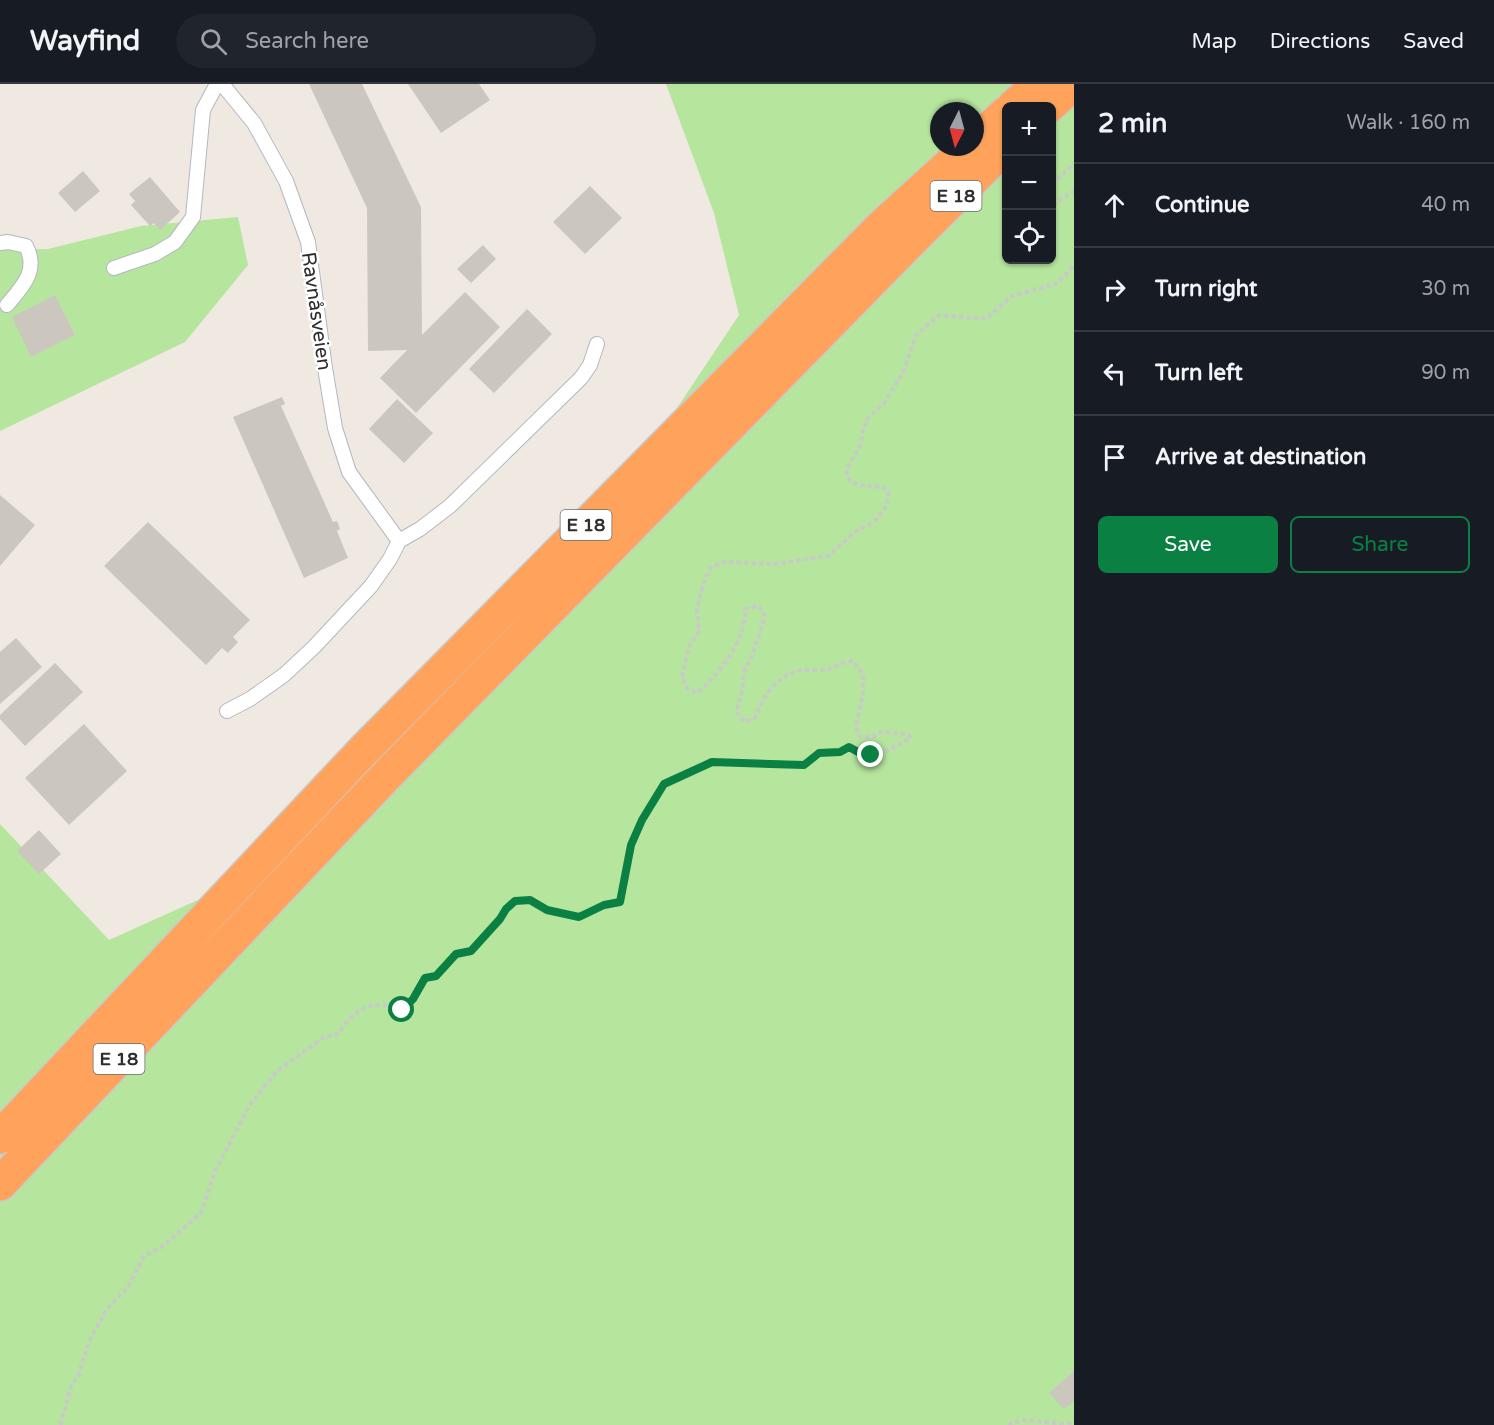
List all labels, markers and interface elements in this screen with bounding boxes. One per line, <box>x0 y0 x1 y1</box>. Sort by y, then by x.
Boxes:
search box <box>176 14 596 68</box>
text: Wayfind <box>30 24 140 58</box>
icon: search <box>197 25 230 58</box>
text: Search here <box>245 28 369 54</box>
text: Map <box>1191 29 1237 54</box>
text: Directions <box>1270 29 1370 54</box>
text: Saved <box>1403 29 1464 54</box>
north arrow <box>930 102 984 156</box>
map controls <box>1002 102 1056 264</box>
button: + <box>1002 102 1056 156</box>
text: 2 min <box>1098 108 1167 139</box>
text: Walk · 160 m <box>1347 111 1470 135</box>
button: − <box>1002 156 1056 210</box>
road number: E 18 <box>930 181 982 211</box>
icon: ahead <box>1098 189 1131 222</box>
text: Continue <box>1155 192 1250 218</box>
text: 40 m <box>1421 193 1470 217</box>
button: locate <box>1002 210 1056 264</box>
street label: Ravnåsveien <box>296 250 336 372</box>
icon: right <box>1098 273 1131 306</box>
text: Turn right <box>1155 276 1257 302</box>
text: 30 m <box>1421 277 1470 301</box>
icon: left <box>1098 357 1131 390</box>
text: Turn left <box>1155 360 1243 386</box>
text: 90 m <box>1421 361 1470 385</box>
icon: arrive <box>1098 441 1131 474</box>
text: Arrive at destination <box>1155 444 1366 470</box>
road number: E 18 <box>560 510 612 540</box>
button: Save <box>1098 516 1278 573</box>
button: Share <box>1290 516 1470 573</box>
route end <box>857 741 883 767</box>
route start <box>388 996 414 1022</box>
road number: E 18 <box>94 1044 144 1074</box>

